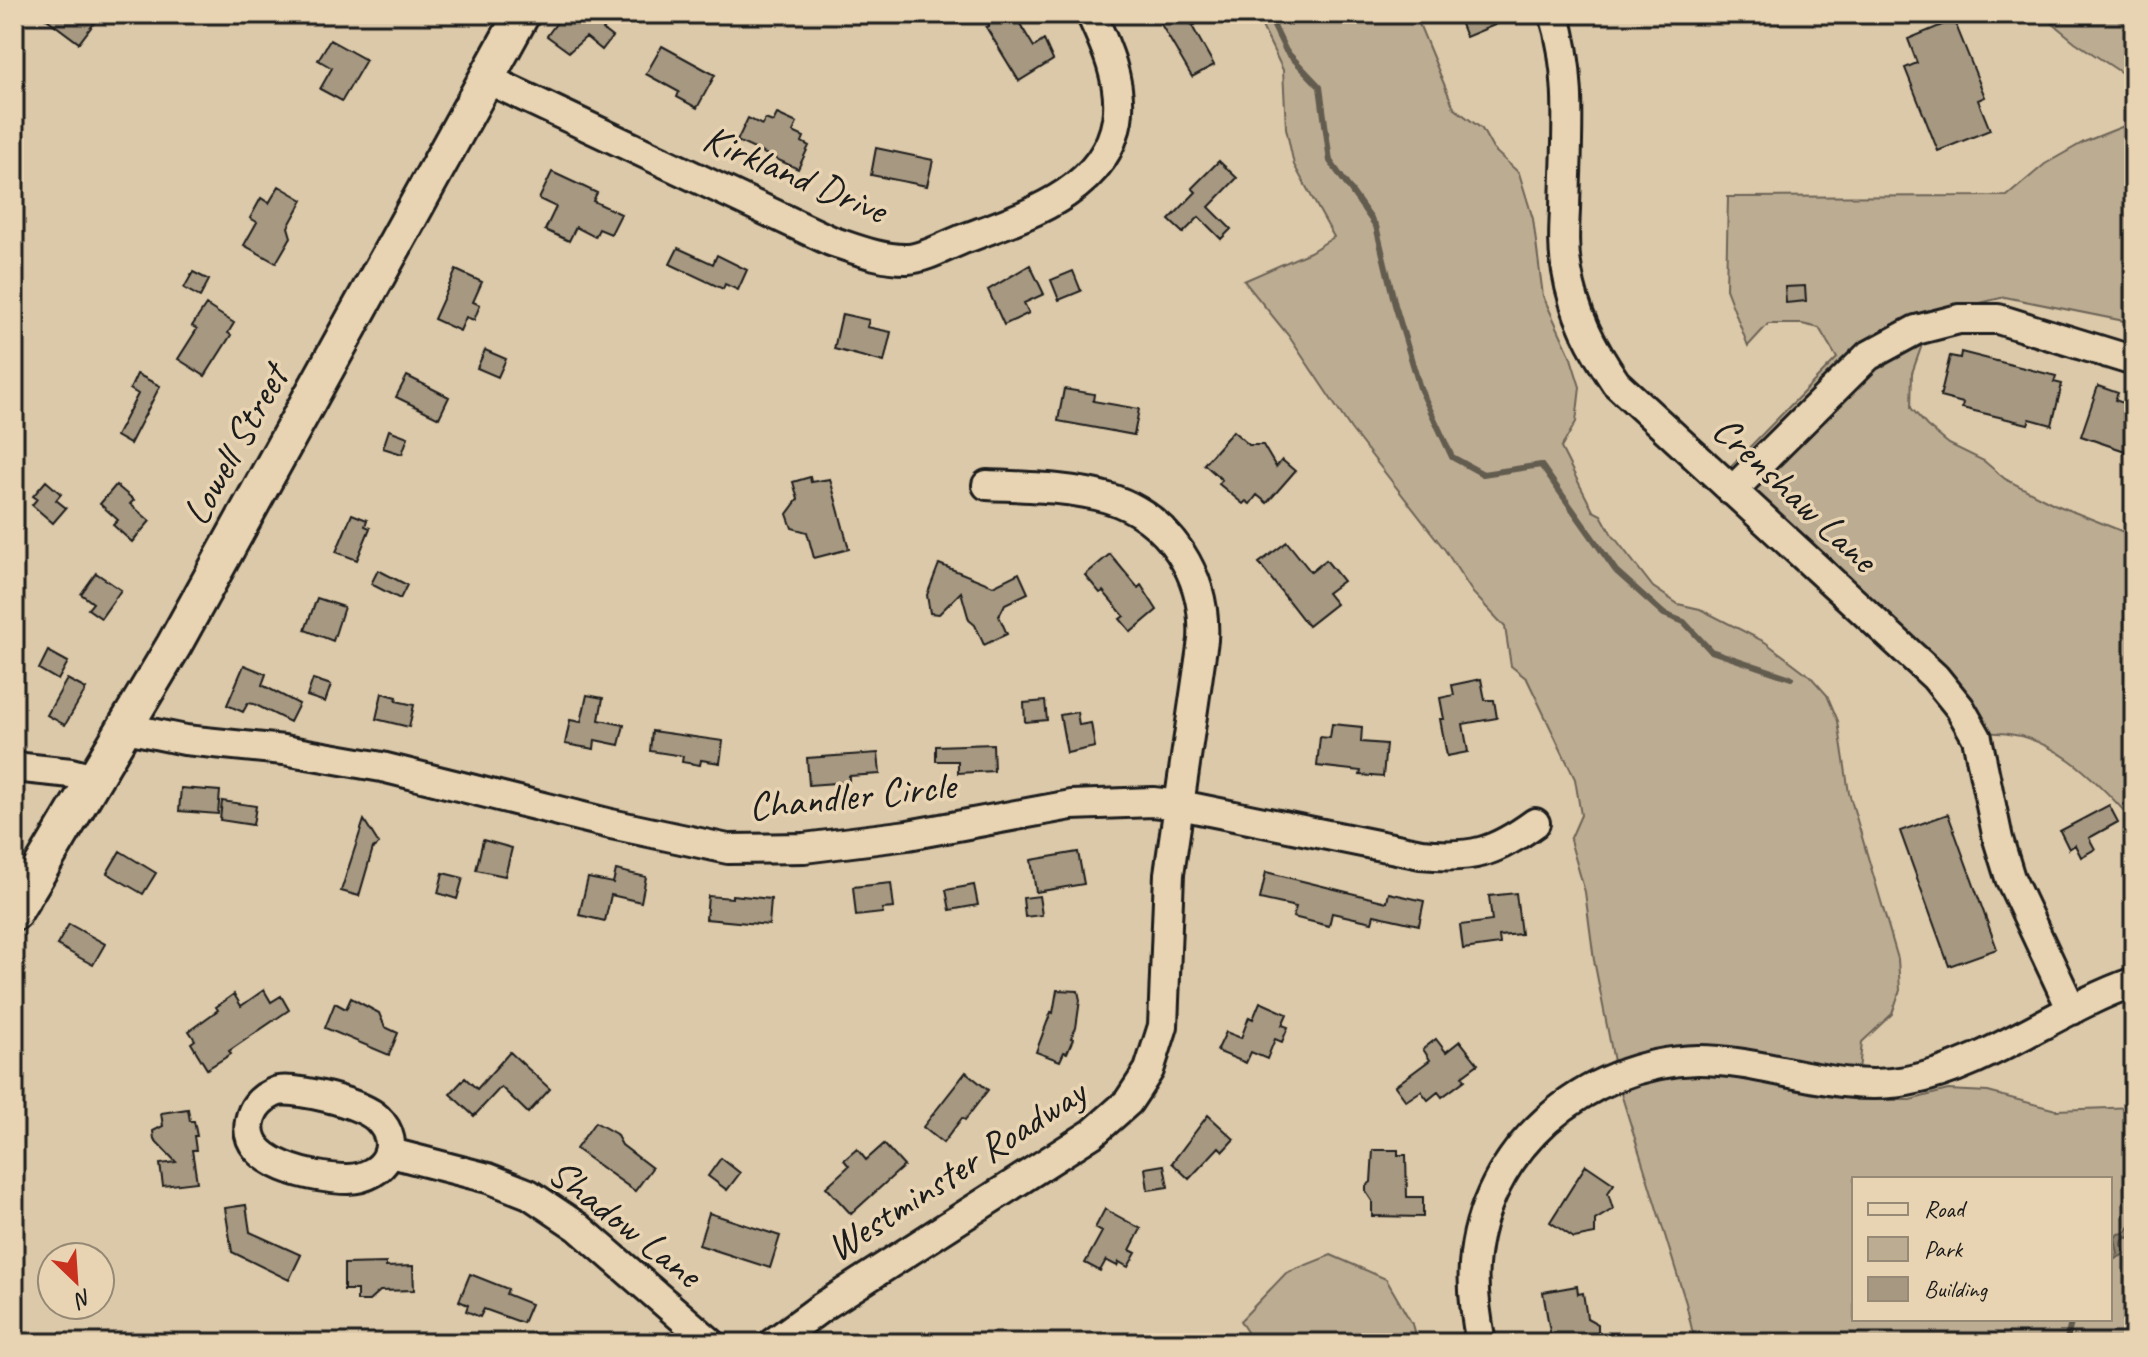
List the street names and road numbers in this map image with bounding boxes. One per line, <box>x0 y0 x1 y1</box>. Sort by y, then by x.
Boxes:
street label: Kirkland Drive <box>696 113 897 236</box>
street label: Lowell Street <box>171 351 302 534</box>
street label: Crenshaw Lane <box>1702 405 1890 585</box>
street label: Chandler Circle <box>746 760 961 832</box>
street label: Westminster Roadway <box>817 1066 1098 1272</box>
street label: Shadow Lane <box>538 1148 714 1300</box>

